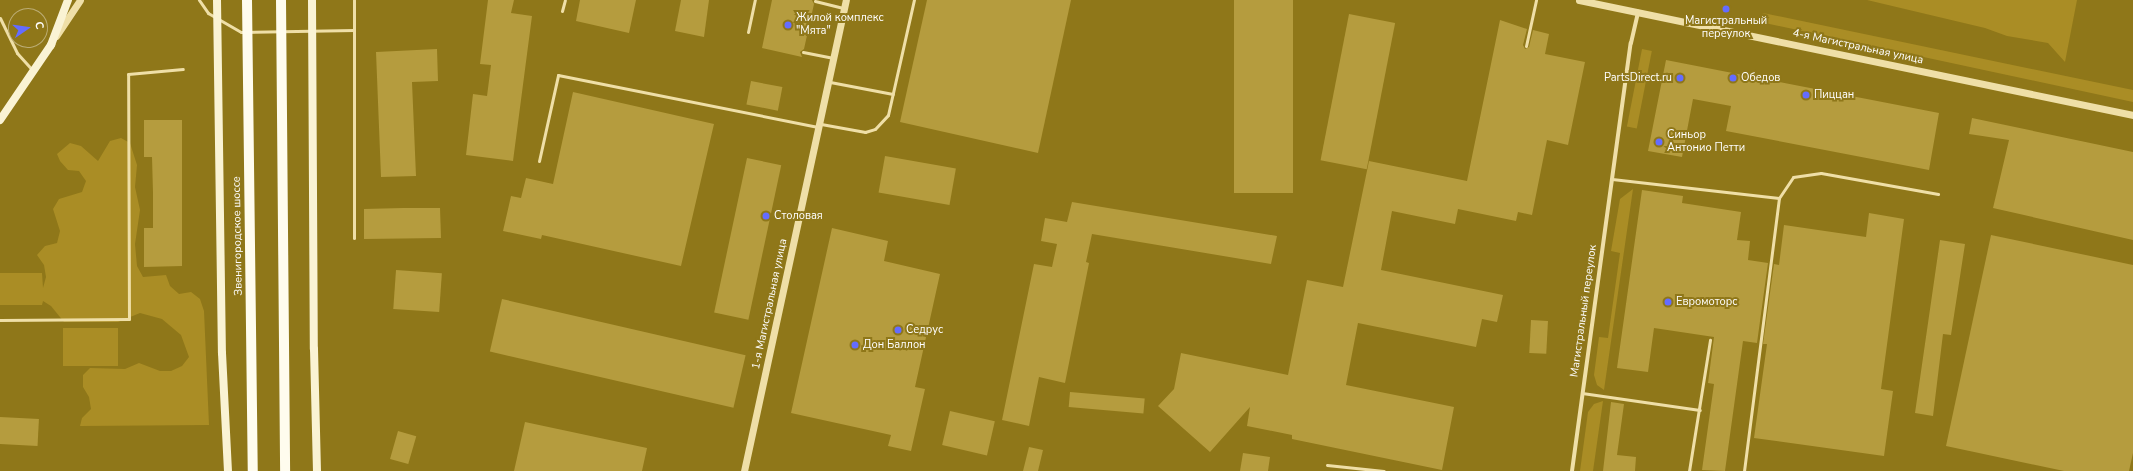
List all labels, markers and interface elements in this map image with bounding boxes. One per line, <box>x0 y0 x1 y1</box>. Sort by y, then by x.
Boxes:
marker: Магистральный переулок <box>1721 4 1731 14</box>
north arrow <box>8 8 48 48</box>
place label: Жилой комплекс "Мята" <box>796 12 884 38</box>
place label: Магистральный переулок <box>1685 15 1767 41</box>
text: С <box>31 20 47 31</box>
marker: Жилой комплекс "Мята" <box>783 20 793 30</box>
street label: 4-я Магистральная улица <box>1792 27 1924 67</box>
place label: PartsDirect.ru <box>1604 71 1672 85</box>
place label: Обедов <box>1741 71 1780 85</box>
marker: PartsDirect.ru <box>1675 73 1685 83</box>
marker: Обедов <box>1728 73 1738 83</box>
place label: Пиццан <box>1814 88 1854 102</box>
marker: Пиццан <box>1801 90 1811 100</box>
place label: Синьор Антонио Петти <box>1667 129 1745 155</box>
marker: Синьор Антонио Петти <box>1654 137 1664 147</box>
street label: Звенигородское шоссе <box>230 176 246 296</box>
place label: Столовая <box>774 209 823 223</box>
marker: Столовая <box>761 211 771 221</box>
street label: 1-я Магистральная улица <box>750 238 790 370</box>
street label: Магистральный переулок <box>1568 244 1600 378</box>
place label: Евромоторс <box>1676 295 1737 309</box>
marker: Евромоторс <box>1663 297 1673 307</box>
place label: Седрус <box>906 323 943 337</box>
marker: Седрус <box>893 325 903 335</box>
place label: Дон Баллон <box>863 338 926 352</box>
marker: Дон Баллон <box>850 340 860 350</box>

